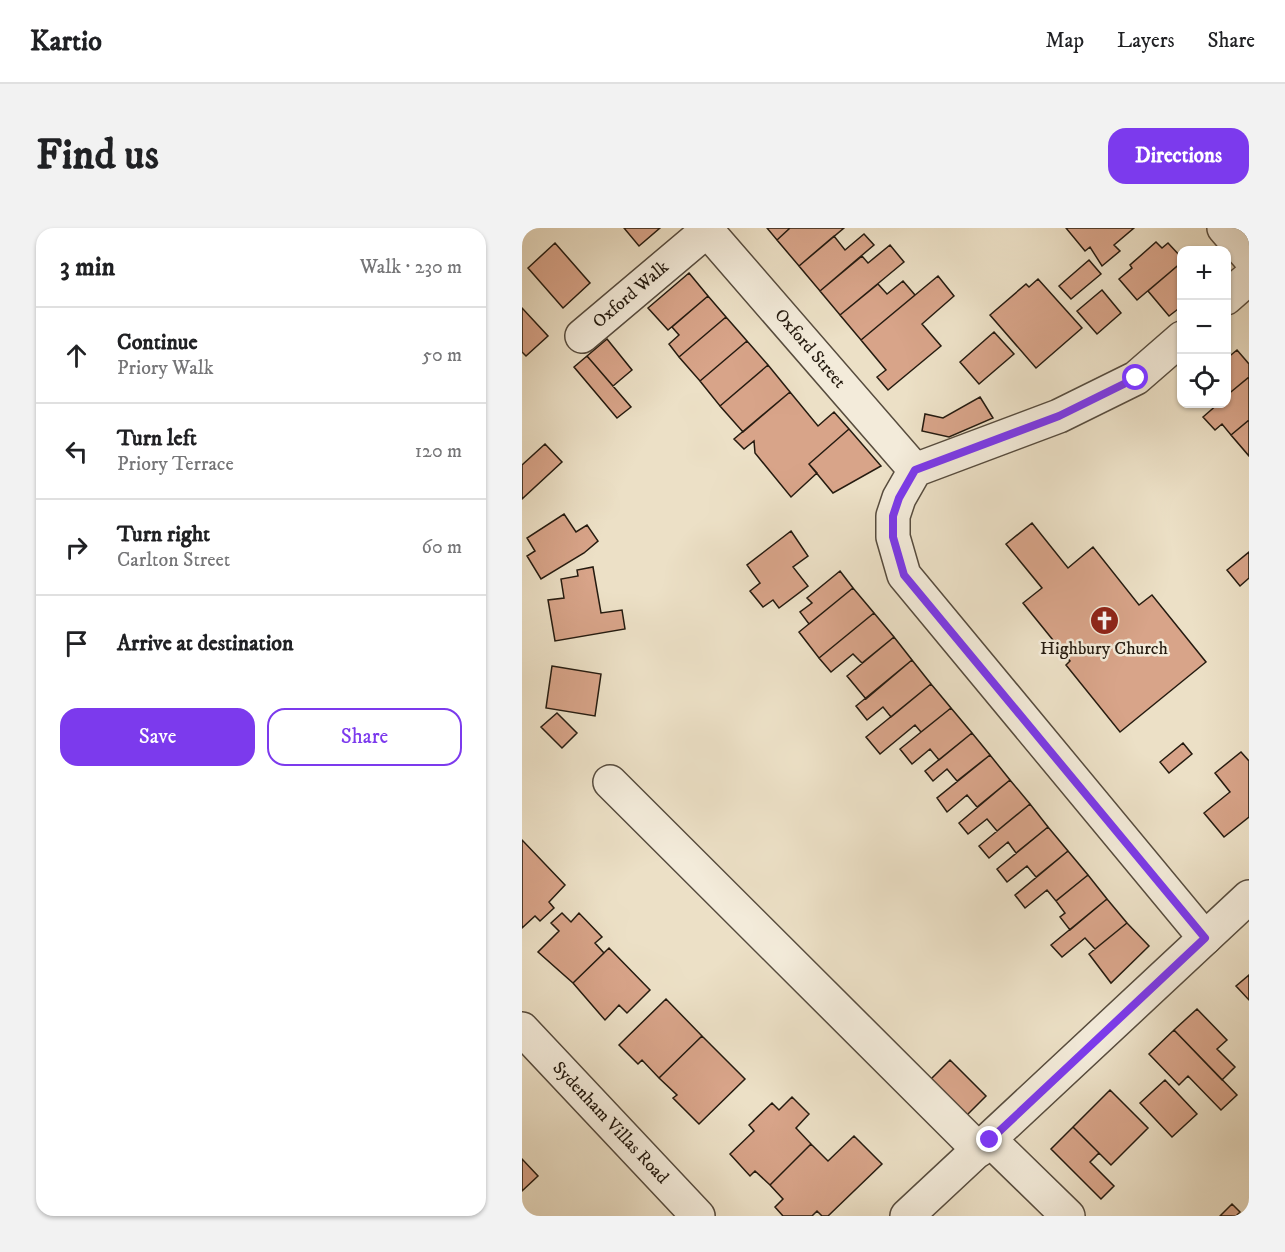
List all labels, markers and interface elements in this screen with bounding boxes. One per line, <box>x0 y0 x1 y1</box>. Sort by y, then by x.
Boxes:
text: Kartio <box>30 24 102 59</box>
text: Map <box>1045 28 1084 54</box>
text: Layers <box>1117 28 1175 54</box>
text: Share <box>1208 28 1255 54</box>
button: Directions <box>1108 128 1249 184</box>
text: Find us <box>36 130 159 182</box>
map controls <box>1177 246 1231 408</box>
button: + <box>1177 246 1231 300</box>
text: 3 min <box>60 251 115 284</box>
text: Walk · 230 m <box>360 255 462 280</box>
street label: Oxford Walk <box>588 256 674 333</box>
button: − <box>1177 300 1231 354</box>
street label: Oxford Street <box>769 305 850 393</box>
text: Continue <box>117 329 198 356</box>
icon: ahead <box>60 339 93 372</box>
text: 50 m <box>422 343 462 368</box>
button: locate <box>1177 354 1231 408</box>
text: Priory Walk <box>117 356 214 381</box>
route start <box>1122 364 1148 390</box>
text: Turn left <box>117 425 197 452</box>
icon: left <box>60 435 93 468</box>
text: 120 m <box>415 439 462 464</box>
text: Priory Terrace <box>117 452 234 477</box>
text: Turn right <box>117 521 210 548</box>
icon: right <box>60 531 93 564</box>
text: 60 m <box>422 535 462 560</box>
text: Carlton Street <box>117 548 230 573</box>
church icon: Highbury Church <box>1088 604 1120 636</box>
icon: arrive <box>60 627 93 660</box>
text: Arrive at destination <box>117 630 294 657</box>
place label: Highbury Church <box>1040 638 1169 660</box>
button: Save <box>60 708 255 766</box>
button: Share <box>267 708 462 766</box>
street label: Sydenham Villas Road <box>548 1057 673 1189</box>
route end <box>976 1126 1002 1152</box>

